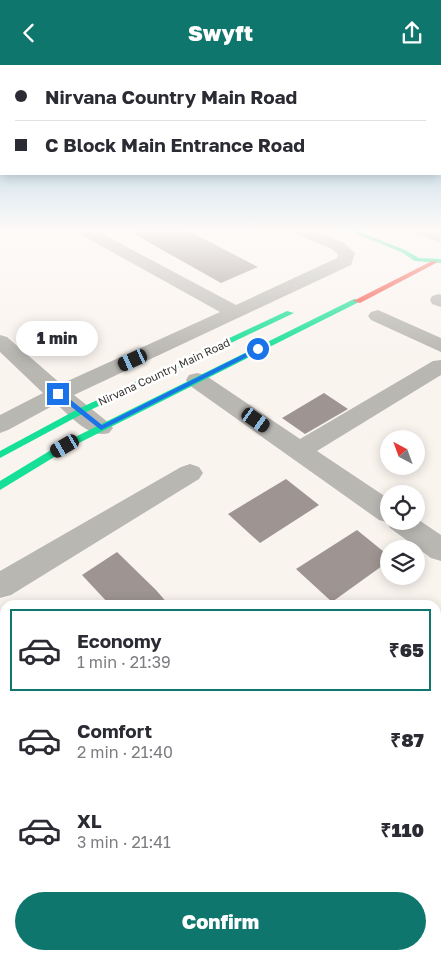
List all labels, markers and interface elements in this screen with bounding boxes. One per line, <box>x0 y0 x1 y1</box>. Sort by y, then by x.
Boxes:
icon: back <box>15 19 43 47</box>
text: Swyft <box>188 19 253 46</box>
icon: share <box>398 19 426 47</box>
text: Nirvana Country Main Road <box>45 85 297 108</box>
text: C Block Main Entrance Road <box>45 133 305 156</box>
callout: 1 min <box>17 321 99 357</box>
text: 1 min <box>37 328 77 348</box>
street label: Nirvana Country Main Road <box>96 335 232 408</box>
route start <box>247 338 269 360</box>
car <box>116 347 149 373</box>
route end <box>47 383 69 405</box>
car <box>239 405 272 435</box>
north arrow <box>380 430 425 475</box>
map controls <box>380 430 425 585</box>
car <box>48 432 81 460</box>
button: locate <box>380 485 425 530</box>
button: layers <box>380 540 425 585</box>
icon: car <box>17 628 62 673</box>
text: Economy <box>77 629 162 652</box>
text: ₹65 <box>389 638 424 661</box>
text: 1 min · 21:39 <box>77 652 171 672</box>
icon: car <box>17 718 62 763</box>
text: Comfort <box>77 719 152 742</box>
text: ₹87 <box>390 728 424 751</box>
text: 2 min · 21:40 <box>77 742 173 762</box>
icon: car <box>17 808 62 853</box>
text: XL <box>77 809 102 832</box>
text: ₹110 <box>381 818 424 841</box>
text: 3 min · 21:41 <box>77 832 171 852</box>
button: Confirm <box>15 892 426 950</box>

